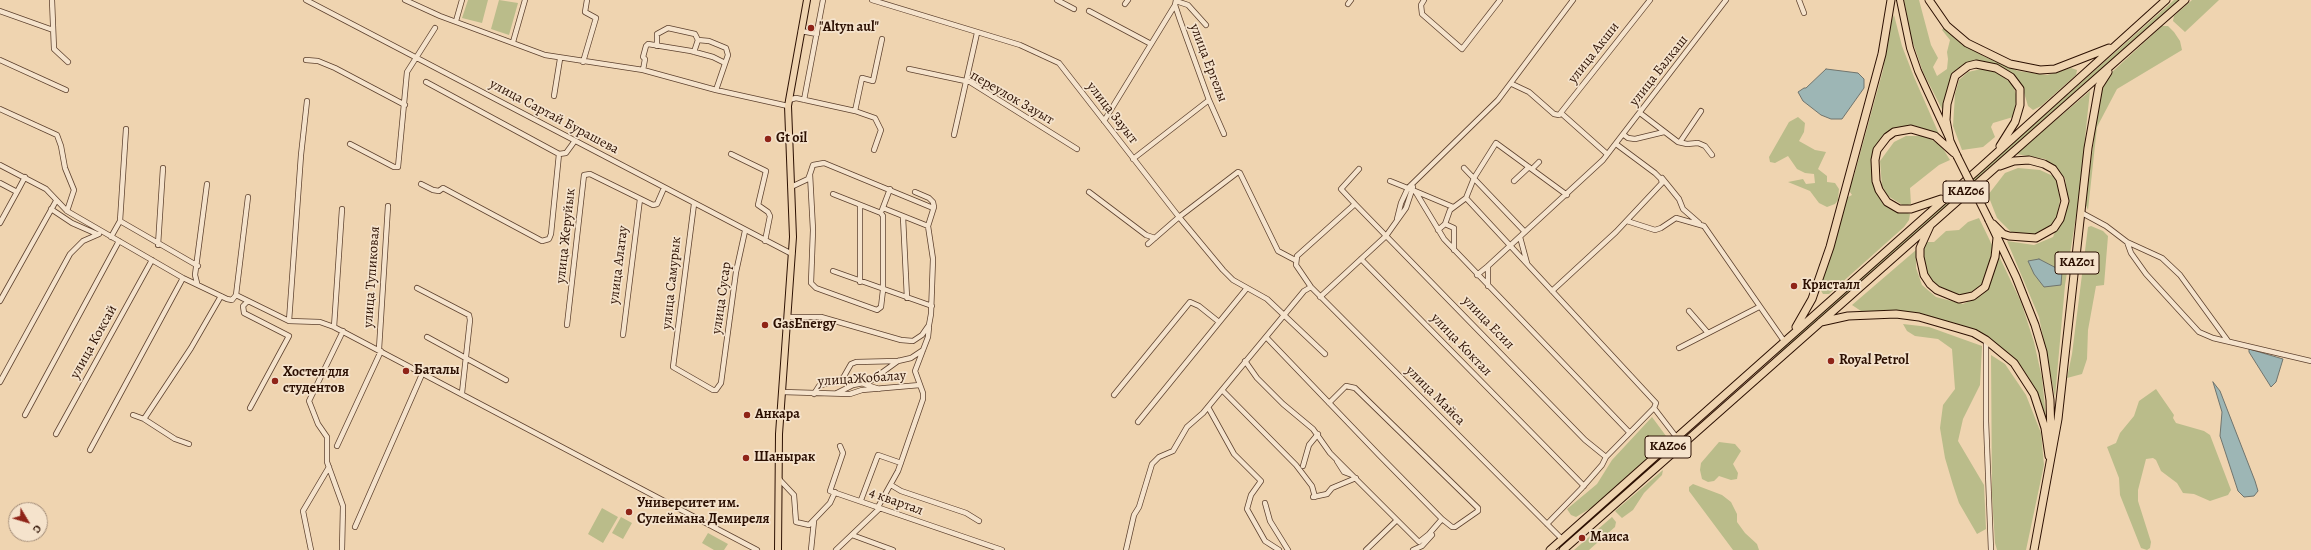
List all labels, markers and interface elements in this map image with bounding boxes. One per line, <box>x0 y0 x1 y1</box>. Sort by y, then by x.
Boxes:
street label: улица Акши <box>1565 19 1623 87</box>
place label: "Altyn aul" <box>819 20 879 36</box>
street label: улица Ергелы <box>1185 21 1231 105</box>
marker: "Altyn aul" <box>806 23 816 33</box>
street label: улица Балкаш <box>1626 32 1692 110</box>
street label: переулок Зауыт <box>967 67 1057 129</box>
street label: улица Сартай Бурашева <box>486 76 622 158</box>
street label: улица Зауыт <box>1083 79 1141 147</box>
place label: Gt oil <box>776 131 807 147</box>
marker: Gt oil <box>763 134 773 144</box>
road number: KАZ06 <box>1943 181 1989 203</box>
street label: улица Жеруйык <box>553 188 579 284</box>
street label: улица Алатау <box>606 225 632 305</box>
street label: улица Тупиковая <box>360 226 384 328</box>
street label: улица Самурык <box>659 236 685 330</box>
road number: KАZ01 <box>2055 252 2099 274</box>
street label: улица Сусар <box>709 261 735 335</box>
place label: Кристалл <box>1802 278 1860 294</box>
marker: Кристалл <box>1789 281 1799 291</box>
street label: улица Есил <box>1458 293 1518 353</box>
street label: улица Коксай <box>67 302 121 382</box>
street label: улица Коктал <box>1427 310 1495 380</box>
place label: GasEnergy <box>773 317 836 333</box>
marker: GasEnergy <box>760 320 770 330</box>
place label: Royal Petrol <box>1839 353 1909 369</box>
marker: Royal Petrol <box>1826 356 1836 366</box>
place label: Баталы <box>414 363 460 379</box>
street label: улица Майса <box>1402 363 1468 429</box>
place label: Хостел для студентов <box>283 365 349 398</box>
marker: Баталы <box>401 366 411 376</box>
street label: улицаЖобалау <box>817 368 907 390</box>
marker: Хостел для студентов <box>270 376 280 386</box>
place label: Анкара <box>755 407 800 423</box>
marker: Анкара <box>742 410 752 420</box>
road number: KАZ06 <box>1645 436 1691 458</box>
place label: Шанырак <box>754 450 815 466</box>
marker: Шанырак <box>741 453 751 463</box>
street label: 4 квартал <box>867 484 925 520</box>
place label: Университет им. Сулеймана Демиреля <box>637 496 770 528</box>
north arrow <box>8 502 48 542</box>
marker: Университет им. Сулеймана Демиреля <box>624 507 634 517</box>
text: С <box>29 522 45 536</box>
place label: Маиса <box>1590 530 1629 546</box>
marker: Маиса <box>1577 533 1587 543</box>

